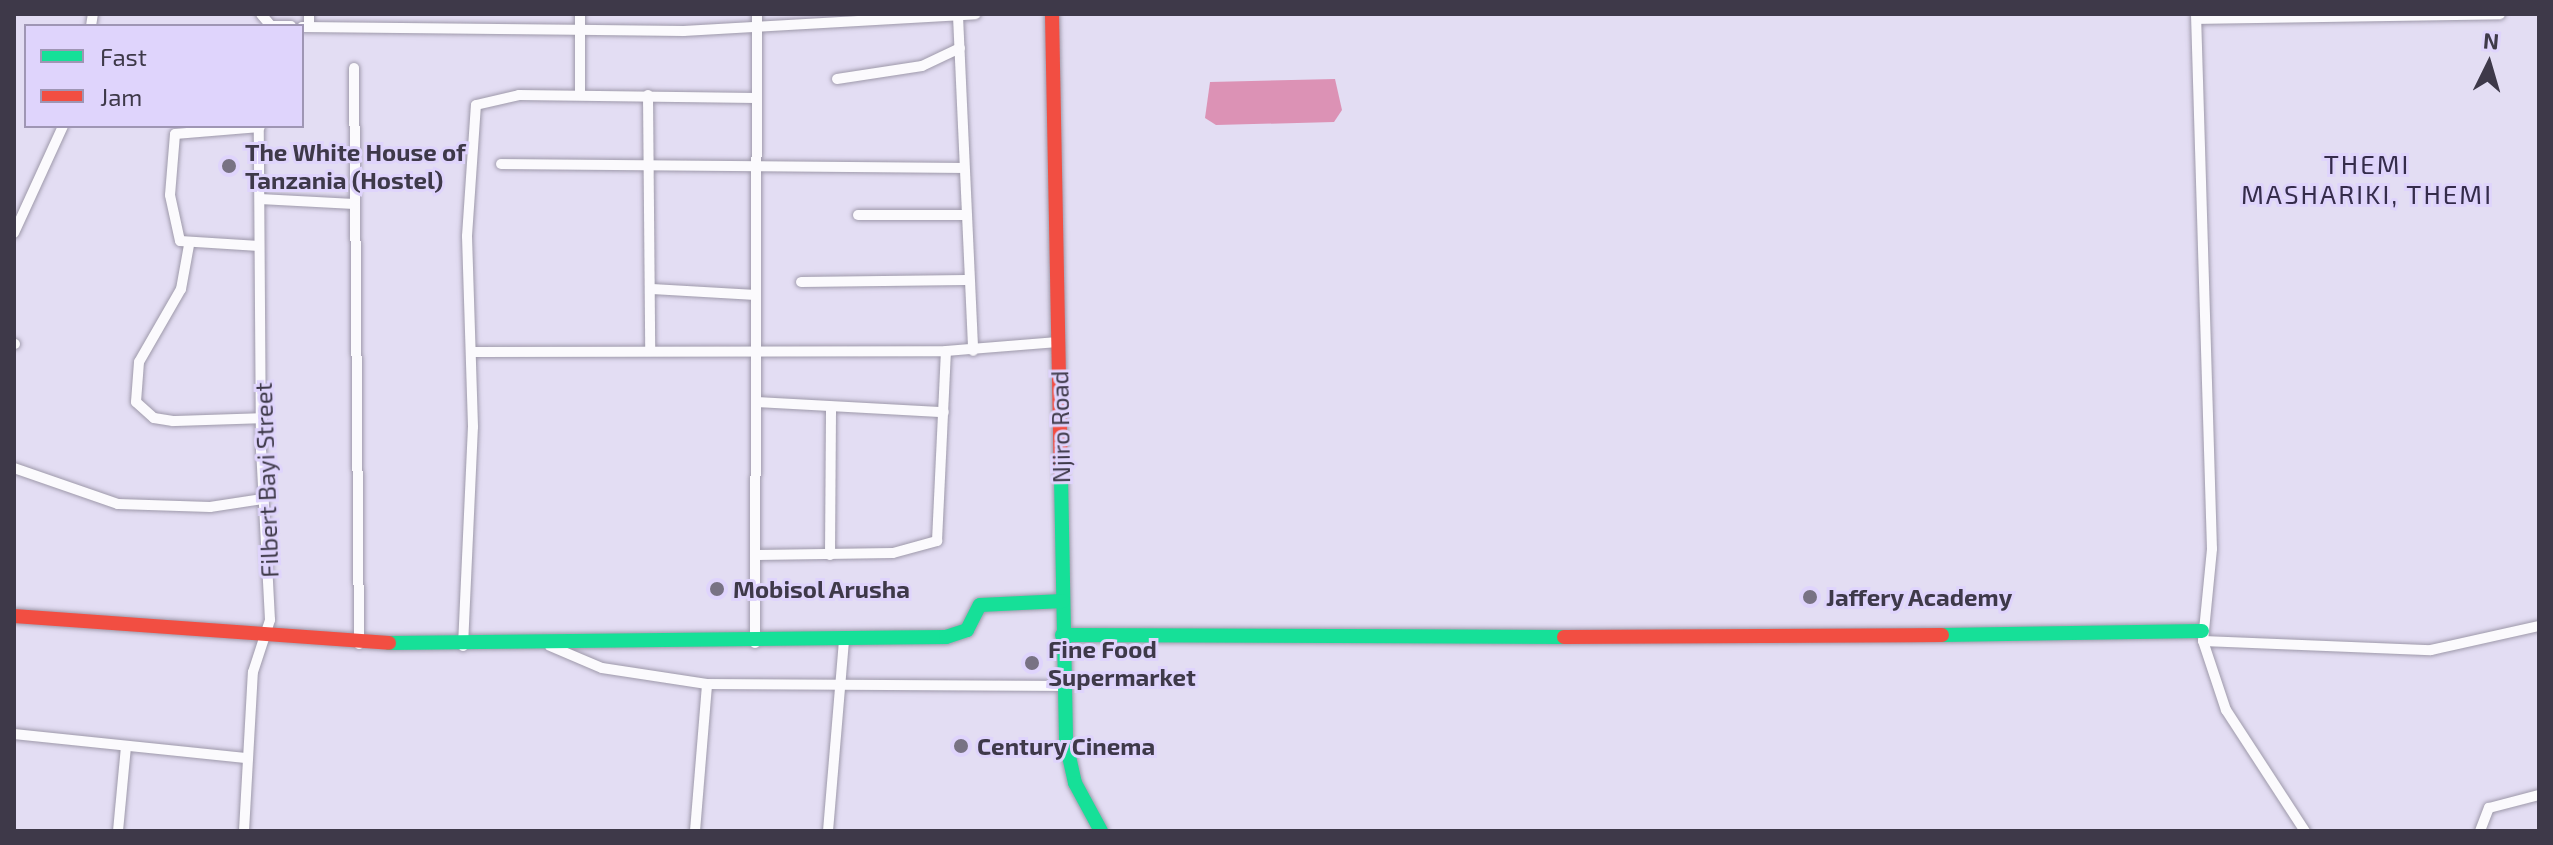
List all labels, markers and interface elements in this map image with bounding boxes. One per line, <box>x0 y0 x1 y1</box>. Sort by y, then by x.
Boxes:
legend <box>24 24 304 128</box>
north arrow <box>2449 24 2529 104</box>
text: N <box>2482 26 2500 54</box>
text: Fast <box>100 42 147 71</box>
text: Jam <box>100 82 142 111</box>
place label: The White House of Tanzania (Hostel) <box>245 138 466 194</box>
district label: THEMI MASHARIKI, THEMI <box>2241 148 2493 210</box>
marker: The White House of Tanzania (Hostel) <box>220 157 238 175</box>
street label: Njiro Road <box>1045 371 1075 483</box>
street label: Filbert Bayi Street <box>248 382 284 578</box>
place label: Mobisol Arusha <box>733 575 911 603</box>
marker: Mobisol Arusha <box>708 580 726 598</box>
place label: Jaffery Academy <box>1826 583 2013 611</box>
marker: Jaffery Academy <box>1801 588 1819 606</box>
place label: Fine Food Supermarket <box>1048 635 1196 691</box>
marker: Fine Food Supermarket <box>1023 654 1041 672</box>
place label: Century Cinema <box>977 732 1156 760</box>
marker: Century Cinema <box>952 737 970 755</box>

